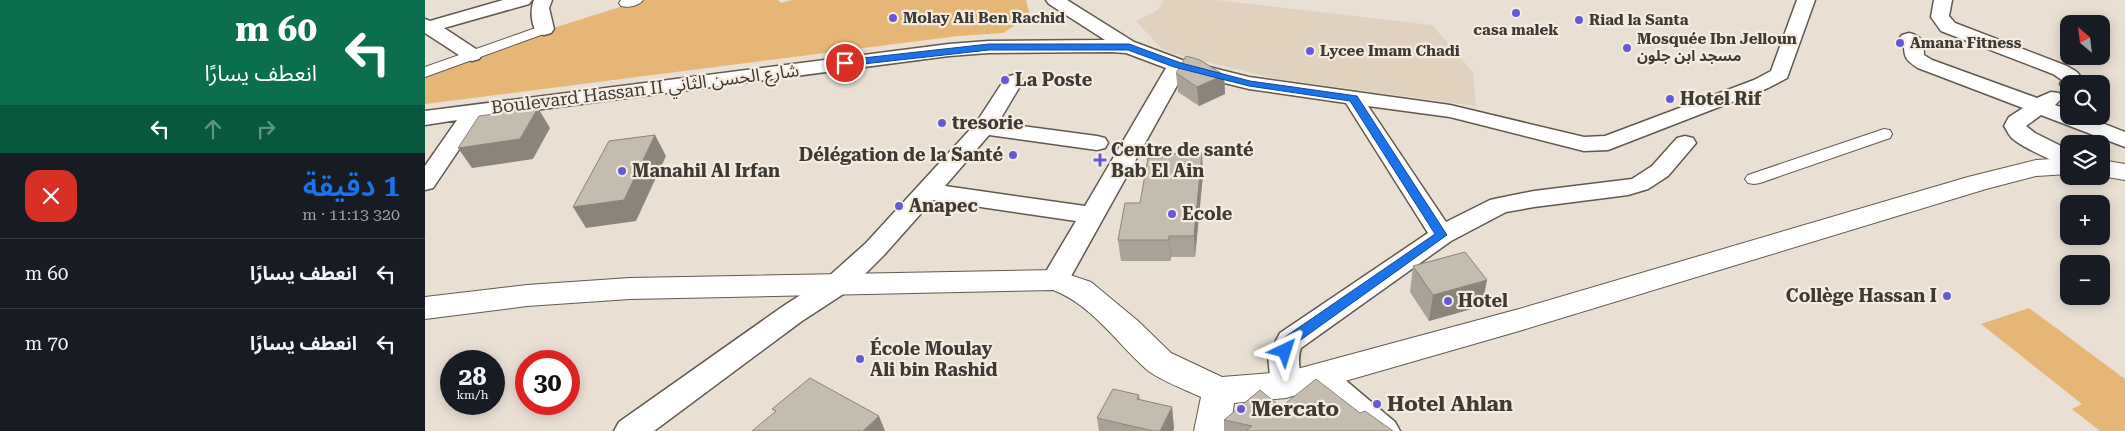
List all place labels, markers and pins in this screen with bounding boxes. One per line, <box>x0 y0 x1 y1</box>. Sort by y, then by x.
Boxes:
marker: casa malek <box>1510 7 1522 19</box>
place label: Molay Ali Ben Rachid <box>903 9 1065 27</box>
place label: Riad la Santa <box>1589 11 1689 29</box>
marker: Molay Ali Ben Rachid <box>887 12 899 24</box>
marker: Riad la Santa <box>1573 14 1585 26</box>
place label: casa malek <box>1473 21 1559 39</box>
place label: Mosquée Ibn Jelloun مسجد ابن جلون <box>1637 30 1797 65</box>
place label: Amana Fitness <box>1910 34 2022 52</box>
marker: Amana Fitness <box>1894 37 1906 49</box>
pin <box>824 42 866 84</box>
place label: Lycee Imam Chadi <box>1320 42 1460 60</box>
marker: Mosquée Ibn Jelloun مسجد ابن جلون <box>1621 42 1633 54</box>
marker: Lycee Imam Chadi <box>1304 45 1316 57</box>
place label: La Poste <box>1015 69 1093 90</box>
marker: La Poste <box>999 74 1011 86</box>
place label: Hotel Rif <box>1680 88 1763 109</box>
marker: Hotel Rif <box>1664 93 1676 105</box>
place label: tresorie <box>952 112 1024 133</box>
marker: tresorie <box>936 117 948 129</box>
place label: Centre de santé Bab El Ain <box>1111 139 1254 181</box>
place label: Délégation de la Santé <box>799 144 1003 165</box>
marker: Délégation de la Santé <box>1007 149 1019 161</box>
marker: Centre de santé Bab El Ain <box>1093 153 1107 167</box>
place label: Manahil Al Irfan <box>632 160 780 181</box>
marker: Manahil Al Irfan <box>616 165 628 177</box>
place label: Anapec <box>909 195 978 216</box>
marker: Anapec <box>893 200 905 212</box>
place label: Ecole <box>1182 203 1233 224</box>
marker: Ecole <box>1166 208 1178 220</box>
place label: Collège Hassan I <box>1786 285 1937 306</box>
place label: Hotel <box>1458 290 1508 311</box>
marker: Collège Hassan I <box>1941 290 1953 302</box>
marker: Hotel <box>1442 295 1454 307</box>
place label: École Moulay Ali bin Rashid <box>870 337 998 380</box>
marker: École Moulay Ali bin Rashid <box>854 353 866 365</box>
place label: Hotel Ahlan <box>1387 392 1513 416</box>
place label: Mercato <box>1251 397 1339 421</box>
marker: Hotel Ahlan <box>1371 398 1383 410</box>
marker: Mercato <box>1235 403 1247 415</box>

